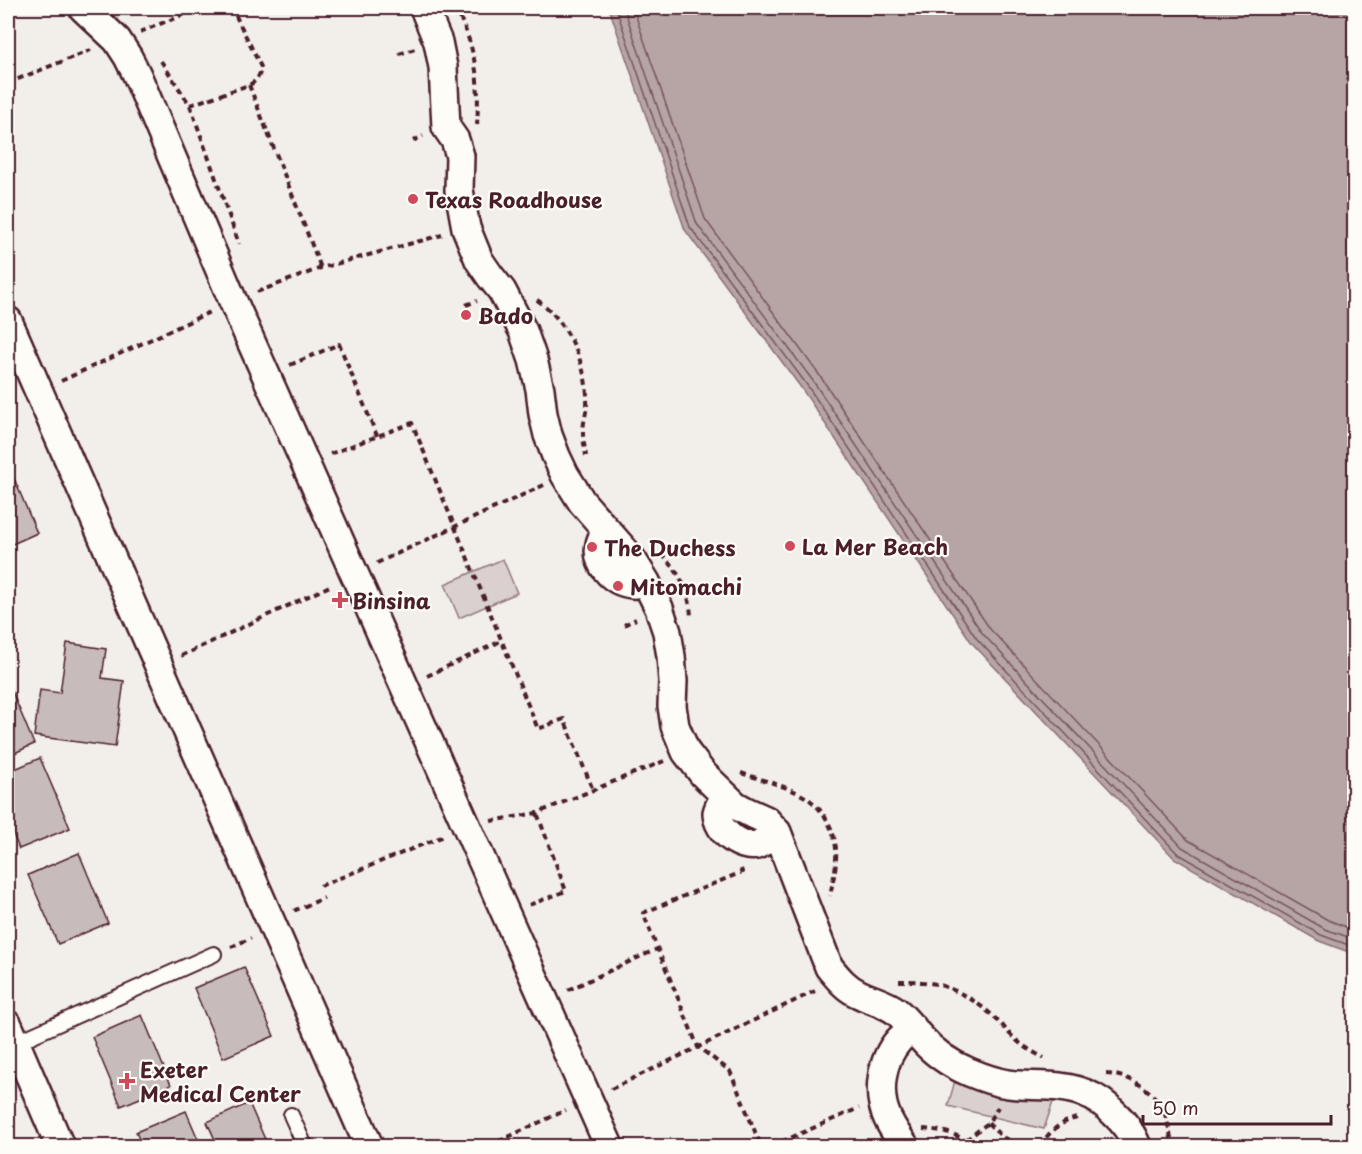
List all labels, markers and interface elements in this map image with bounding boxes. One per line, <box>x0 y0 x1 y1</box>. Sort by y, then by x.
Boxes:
place label: Texas Roadhouse <box>425 183 602 215</box>
marker: Texas Roadhouse <box>406 192 420 206</box>
place label: Bado <box>478 299 533 331</box>
marker: Bado <box>459 308 473 322</box>
place label: La Mer Beach <box>802 530 948 562</box>
place label: The Duchess <box>604 531 736 563</box>
marker: La Mer Beach <box>783 539 797 553</box>
marker: The Duchess <box>585 540 599 554</box>
place label: Mitomachi <box>630 570 742 602</box>
marker: Mitomachi <box>611 579 625 593</box>
place label: Binsina <box>352 584 431 616</box>
marker: Binsina <box>333 593 347 607</box>
place label: Exeter Medical Center <box>140 1053 301 1109</box>
marker: Exeter Medical Center <box>118 1072 136 1090</box>
scale bar <box>1143 1088 1330 1126</box>
text: 50 m <box>1152 1094 1199 1121</box>

